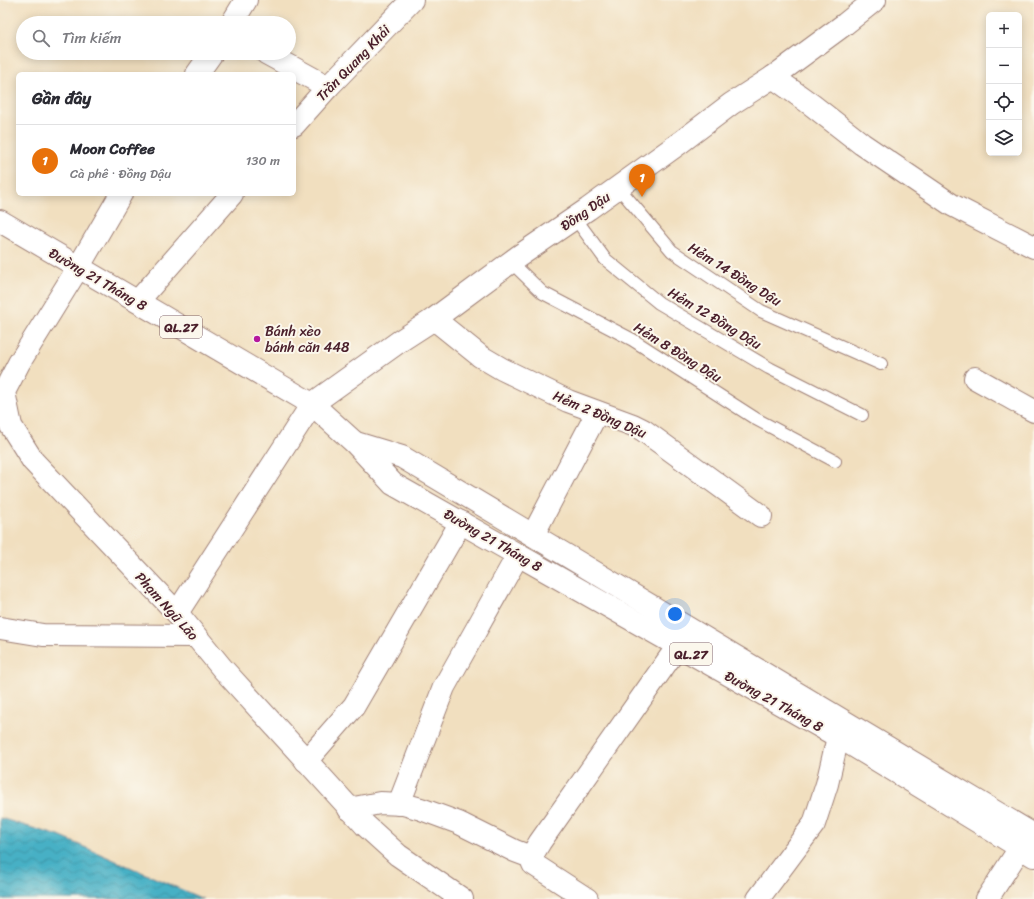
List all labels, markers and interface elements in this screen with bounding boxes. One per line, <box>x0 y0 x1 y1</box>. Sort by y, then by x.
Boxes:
map controls <box>986 12 1022 156</box>
button: + <box>986 12 1022 48</box>
search box <box>16 16 296 60</box>
street label: Trần Quang Khải <box>310 18 398 108</box>
text: Tìm kiếm <box>62 25 121 51</box>
icon: search <box>30 27 52 49</box>
button: − <box>986 48 1022 84</box>
text: Gần đây <box>32 83 91 113</box>
button: locate <box>986 84 1022 120</box>
button: layers <box>986 120 1022 156</box>
text: Moon Coffee <box>70 136 155 162</box>
text: 1 <box>42 149 48 172</box>
text: 130 m <box>246 149 280 172</box>
text: Cà phê · Đồng Dậu <box>70 162 171 185</box>
pin: 1 <box>629 164 655 197</box>
street label: Đồng Dậu <box>555 185 616 238</box>
street label: Hẻm 14 Đồng Dậu <box>683 236 787 314</box>
street label: Đường 21 Tháng 8 <box>44 241 152 318</box>
street label: Hẻm 12 Đồng Dậu <box>663 280 767 357</box>
street label: Hẻm 8 Đồng Dậu <box>629 315 727 390</box>
road number: QL.27 <box>160 316 202 338</box>
place label: Bánh xèo bánh căn 448 <box>265 319 350 360</box>
marker: Bánh xèo bánh căn 448 <box>252 334 262 344</box>
street label: Hẻm 2 Đồng Dậu <box>549 383 651 446</box>
street label: Đường 21 Tháng 8 <box>439 502 547 579</box>
street label: Phạm Ngũ Lão <box>129 566 205 647</box>
your location <box>665 604 685 624</box>
road number: QL.27 <box>670 643 712 665</box>
street label: Đường 21 Tháng 8 <box>720 664 828 739</box>

